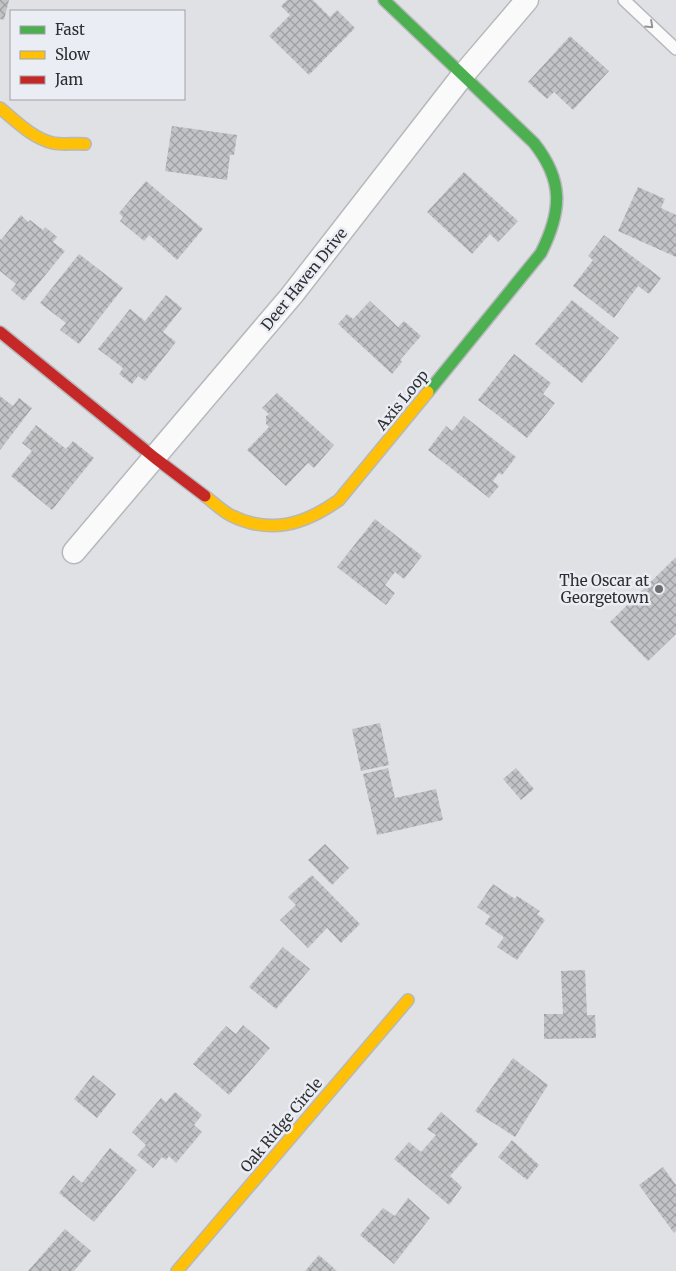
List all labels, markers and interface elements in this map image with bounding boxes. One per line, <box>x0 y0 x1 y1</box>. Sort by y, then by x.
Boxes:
legend <box>10 10 185 100</box>
one-way arrow <box>644 19 653 28</box>
text: Fast <box>55 20 85 39</box>
text: Slow <box>55 45 90 64</box>
text: Jam <box>54 70 83 89</box>
street label: Deer Haven Drive <box>257 224 351 334</box>
street label: Axis Loop <box>371 366 432 435</box>
place label: The Oscar at Georgetown <box>559 571 649 607</box>
marker: The Oscar at Georgetown <box>653 583 665 595</box>
street label: Oak Ridge Circle <box>236 1074 326 1176</box>

